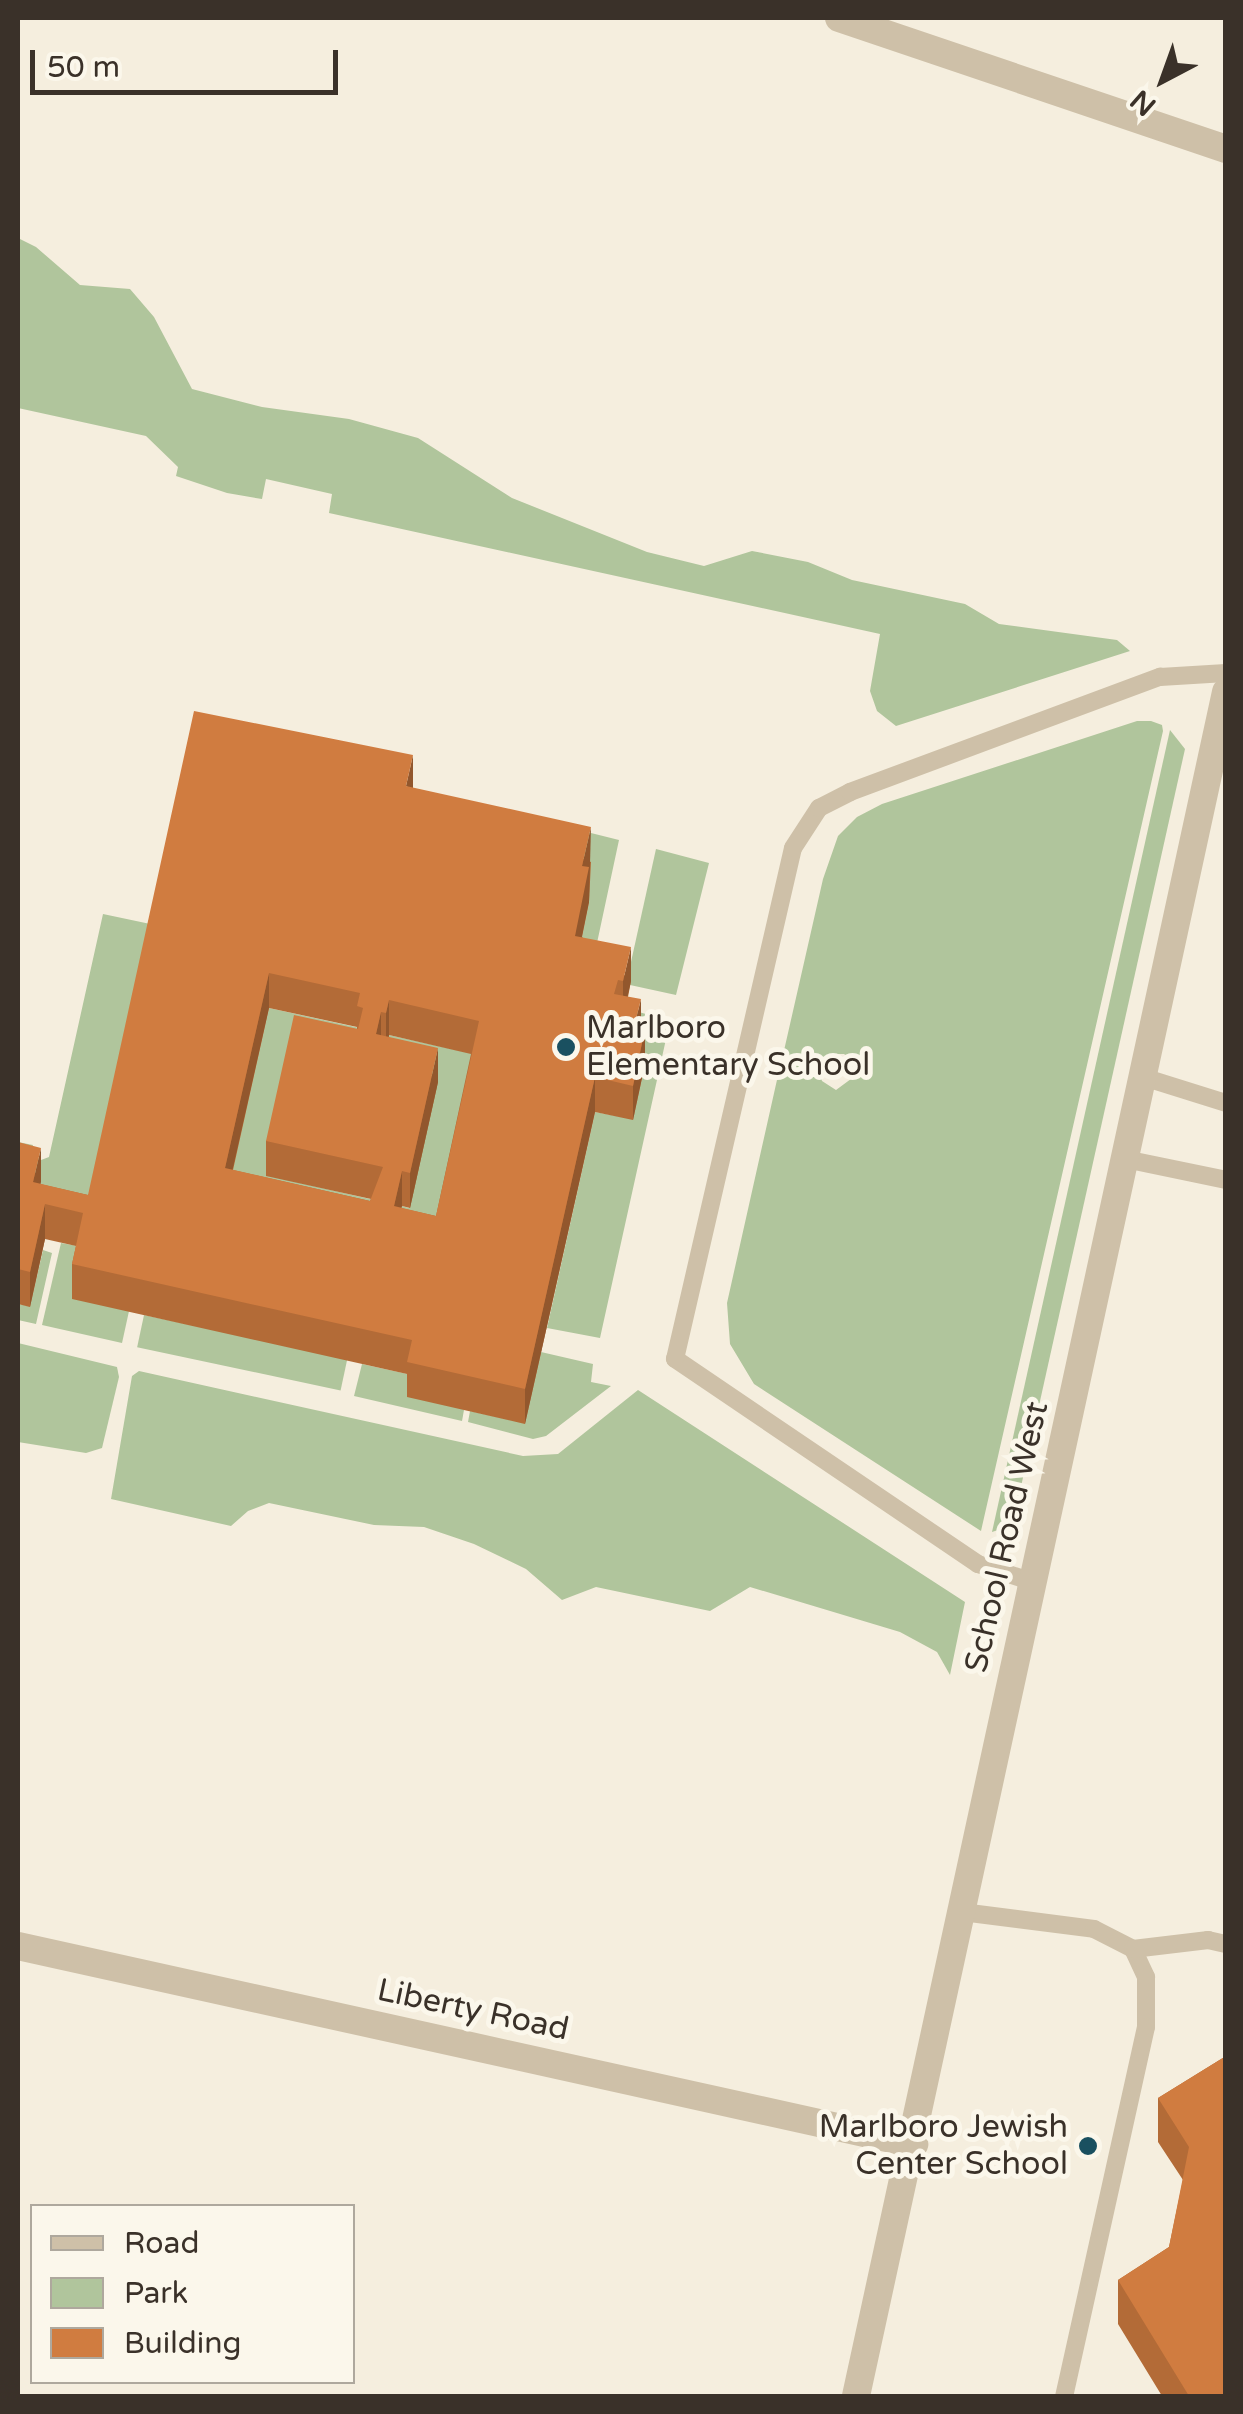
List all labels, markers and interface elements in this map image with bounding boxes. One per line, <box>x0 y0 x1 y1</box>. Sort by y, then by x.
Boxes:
scale bar <box>35 30 342 92</box>
north arrow <box>1113 30 1213 130</box>
text: 50 m <box>47 49 120 86</box>
text: N <box>1124 82 1163 123</box>
place label: Marlboro Elementary School <box>586 1010 870 1085</box>
marker: Marlboro Elementary School <box>555 1036 577 1058</box>
street label: School Road West <box>957 1398 1057 1676</box>
street label: Liberty Road <box>374 1971 572 2049</box>
place label: Marlboro Jewish Center School <box>819 2109 1068 2184</box>
marker: Marlboro Jewish Center School <box>1077 2135 1099 2157</box>
legend <box>30 2204 355 2384</box>
text: Road <box>124 2225 199 2262</box>
text: Park <box>124 2275 188 2312</box>
text: Building <box>124 2325 241 2362</box>

